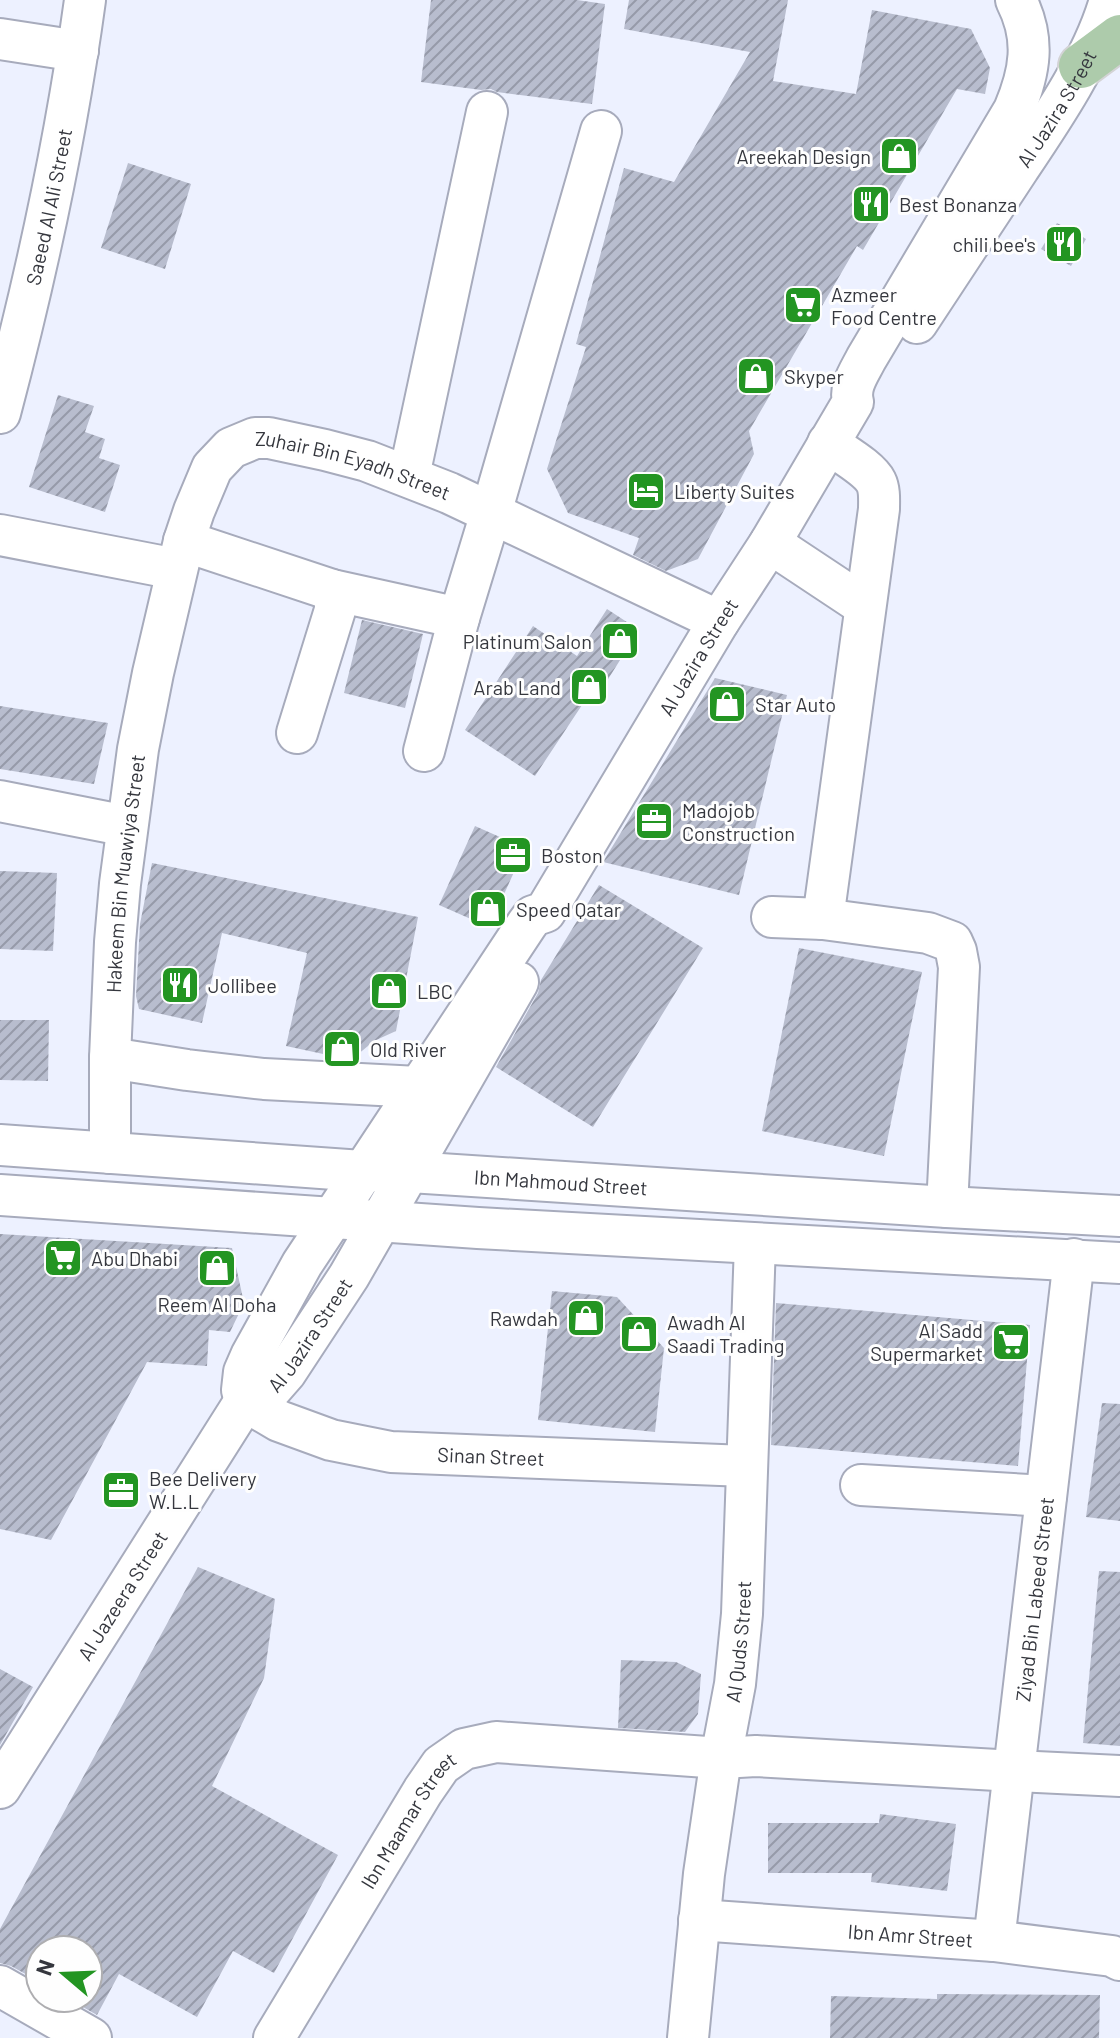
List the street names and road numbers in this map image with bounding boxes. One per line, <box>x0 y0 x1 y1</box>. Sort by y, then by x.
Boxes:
street label: Al Jazira Street <box>1011 46 1101 171</box>
street label: Saeed Al Ali Street <box>20 126 76 287</box>
street label: Zuhair Bin Eyadh Street <box>255 426 454 504</box>
street label: Al Jazira Street <box>653 594 743 720</box>
street label: Hakeem Bin Muawiya Street <box>101 753 149 994</box>
street label: Ibn Mahmoud Street <box>473 1164 648 1199</box>
street label: Al Jazira Street <box>262 1273 357 1397</box>
street label: Sinan Street <box>437 1442 545 1470</box>
street label: Ziyad Bin Labeed Street <box>1010 1496 1058 1703</box>
street label: Al Jazeera Street <box>72 1526 172 1665</box>
street label: Al Quds Street <box>720 1580 755 1704</box>
street label: Ibn Maamar Street <box>355 1747 460 1893</box>
street label: Ibn Amr Street <box>847 1919 974 1951</box>

